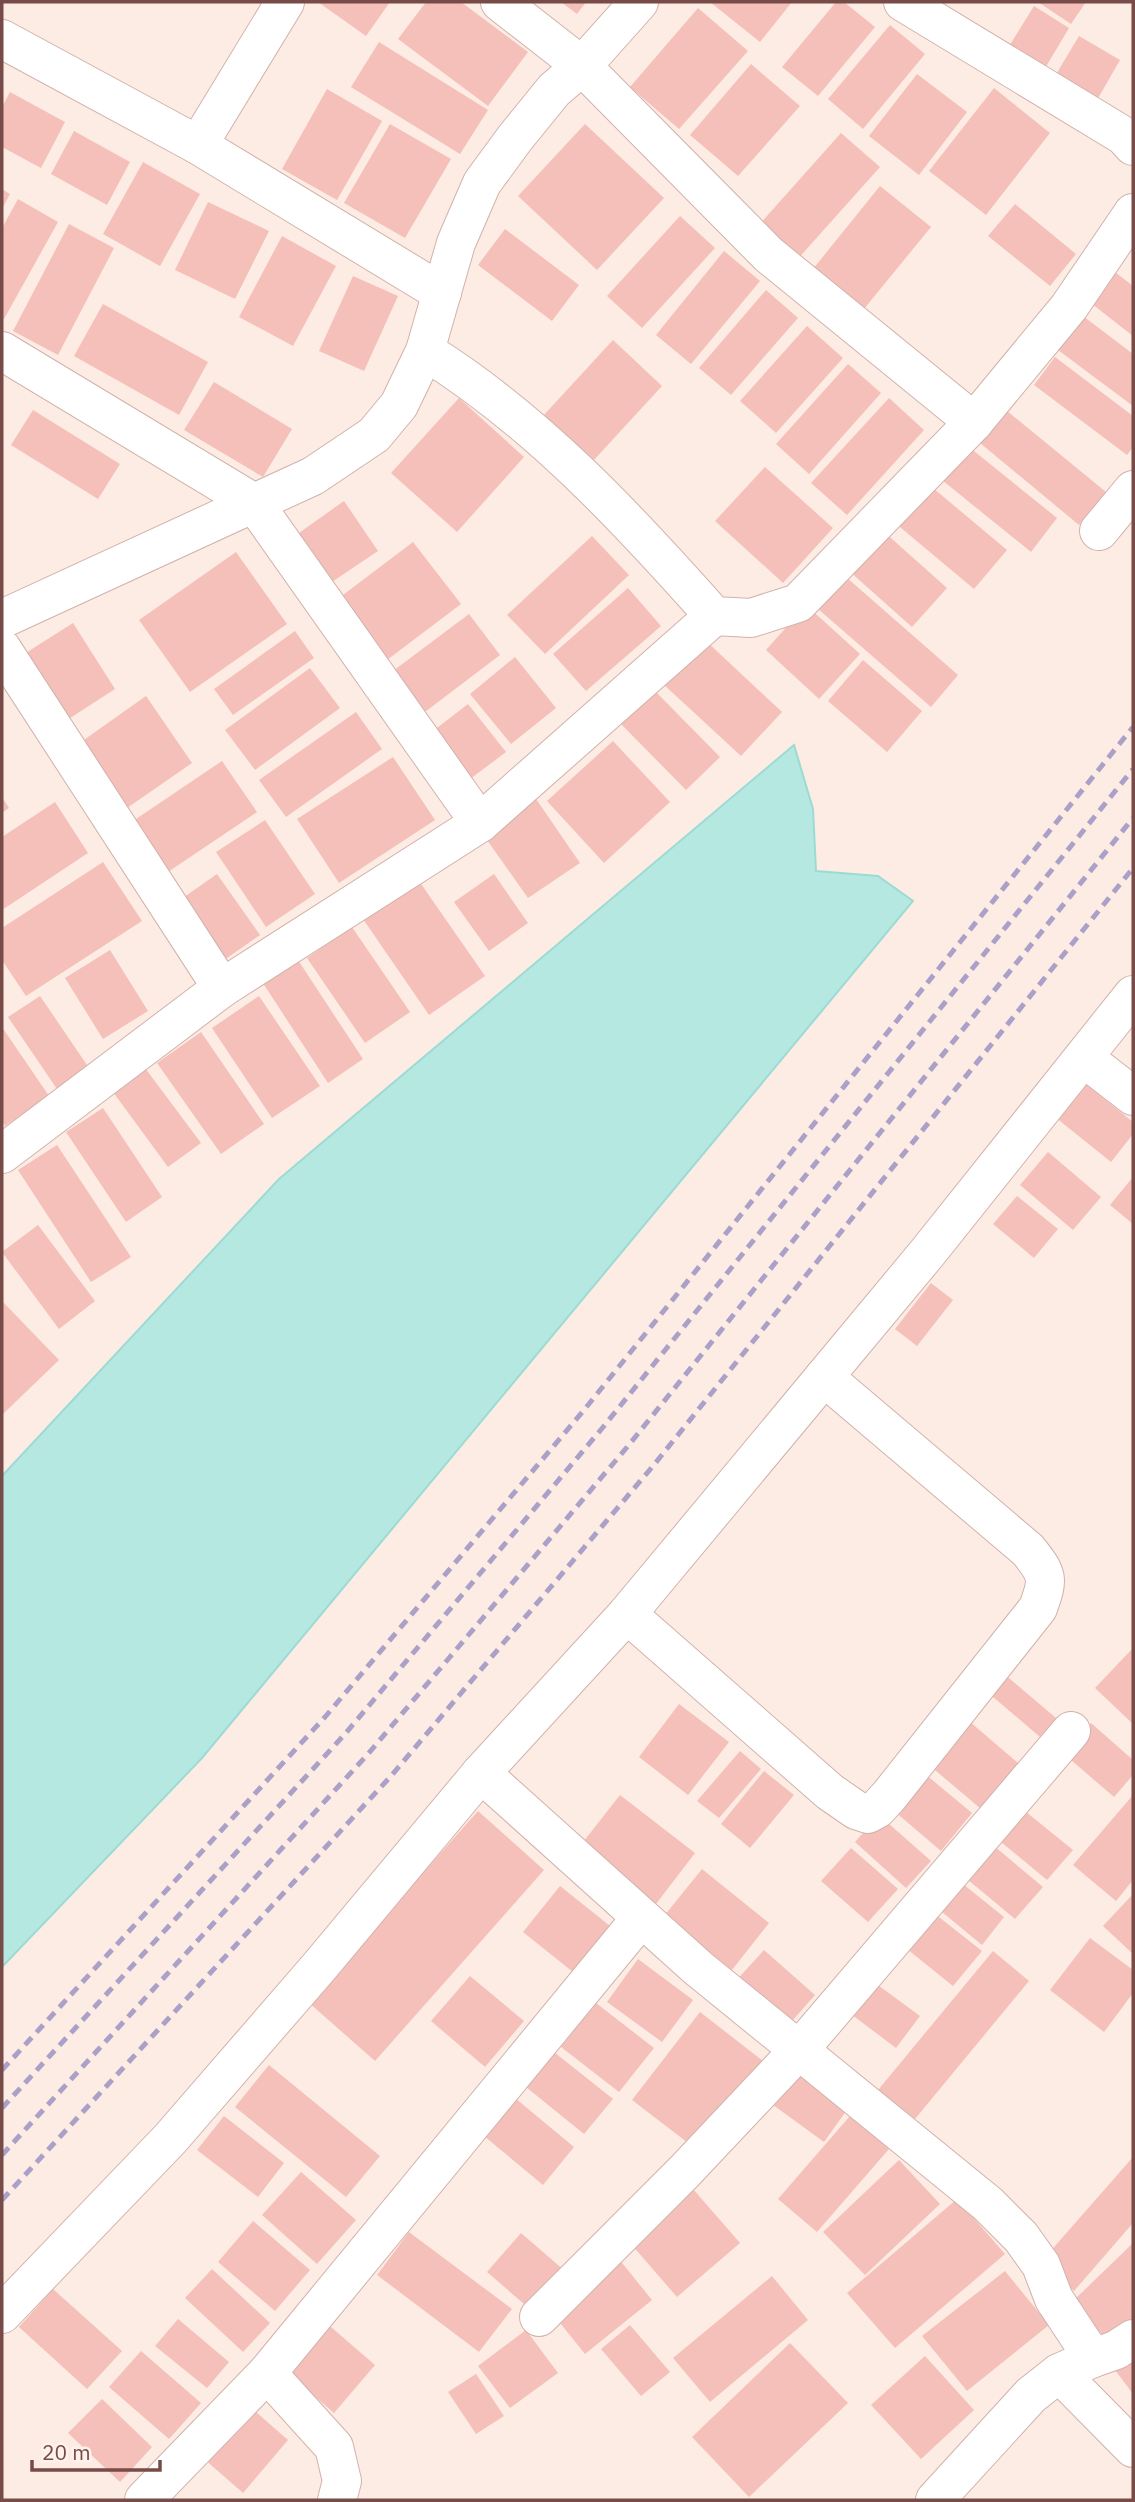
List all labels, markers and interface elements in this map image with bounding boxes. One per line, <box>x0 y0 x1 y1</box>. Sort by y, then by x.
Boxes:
scale bar <box>32 2428 159 2472</box>
text: 20 m <box>42 2438 91 2466</box>

